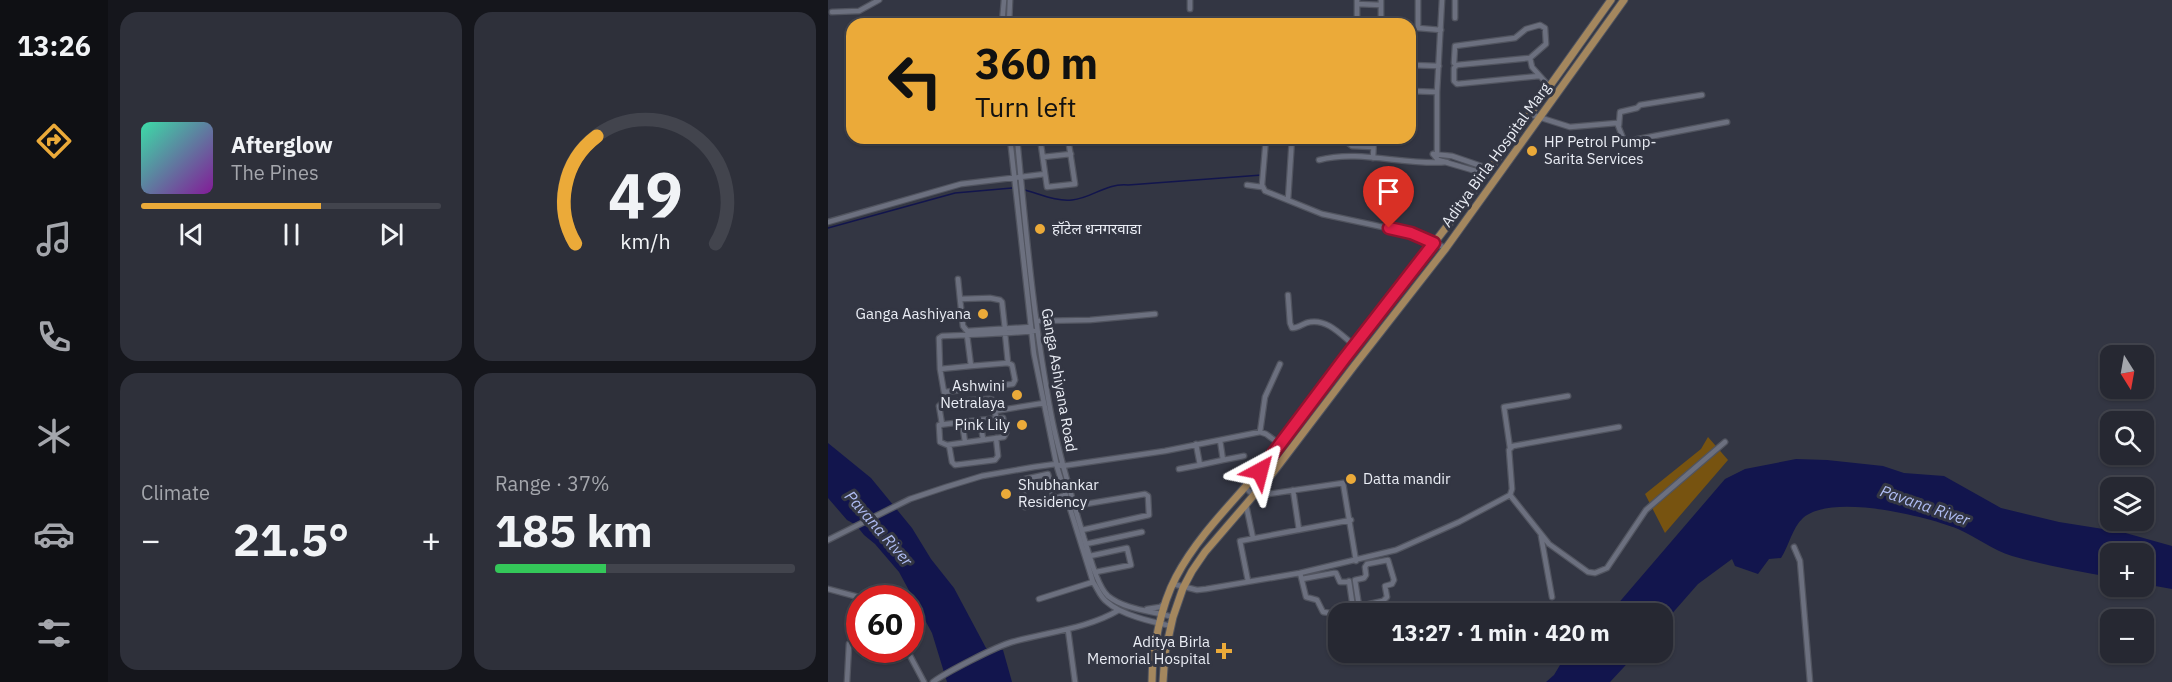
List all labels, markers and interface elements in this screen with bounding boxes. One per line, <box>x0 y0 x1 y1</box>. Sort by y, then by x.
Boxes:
text: 13:26 <box>17 28 91 63</box>
text: 360 m <box>975 36 1098 91</box>
icon: left <box>876 42 954 120</box>
street label: Aditya Birla Hospital Marg <box>1437 79 1554 231</box>
text: Turn left <box>975 89 1076 124</box>
icon: directions <box>33 120 75 162</box>
text: Afterglow <box>231 130 333 159</box>
place label: HP Petrol Pump- Sarita Services <box>1544 132 1657 168</box>
marker: HP Petrol Pump- Sarita Services <box>1525 144 1539 158</box>
text: 49 <box>608 154 682 235</box>
text: The Pines <box>231 159 319 186</box>
pin <box>1363 166 1414 228</box>
icon: arrive <box>1372 175 1405 208</box>
icon: music <box>33 218 75 260</box>
icon: previous <box>175 218 208 251</box>
icon: pause <box>275 218 308 251</box>
icon: next <box>375 218 408 251</box>
place label: हॉटेल धनगरवाडा <box>1052 219 1143 238</box>
marker: हॉटेल धनगरवाडा <box>1033 222 1047 236</box>
text: km/h <box>620 227 670 255</box>
place label: Ganga Aashiyana <box>856 304 971 323</box>
marker: Ganga Aashiyana <box>976 307 990 321</box>
street label: Ganga Ashiyana Road <box>1038 307 1081 453</box>
icon: phone <box>33 316 75 358</box>
north arrow <box>2100 345 2154 399</box>
map controls <box>2100 345 2154 663</box>
place label: Ashwini Netralaya <box>940 376 1005 412</box>
marker: Ashwini Netralaya <box>1010 388 1024 402</box>
button: search <box>2100 411 2154 465</box>
icon: climate <box>33 415 75 457</box>
place label: Pink Lily <box>955 415 1011 434</box>
marker: Pink Lily <box>1015 418 1029 432</box>
position arrow <box>1228 439 1292 503</box>
place label: Datta mandir <box>1363 469 1451 488</box>
text: Range · 37% <box>495 470 610 497</box>
marker: Datta mandir <box>1344 472 1358 486</box>
place label: Shubhankar Residency <box>1018 475 1099 511</box>
button: layers <box>2100 477 2154 531</box>
text: Climate <box>141 479 210 506</box>
water label: Pavana River <box>1878 480 1973 530</box>
water label: Pavana River <box>841 486 918 571</box>
marker: Shubhankar Residency <box>999 487 1013 501</box>
text: 185 km <box>495 501 653 559</box>
text: 21.5° <box>233 510 349 568</box>
icon: car <box>33 513 75 555</box>
text: − <box>141 518 161 561</box>
text: + <box>421 518 441 561</box>
button: + <box>2100 543 2154 597</box>
speed limit sign: 60 <box>846 585 924 663</box>
button: − <box>2100 609 2154 663</box>
icon: filters <box>33 612 75 654</box>
text: 13:27 · 1 min · 420 m <box>1391 618 1610 647</box>
place label: Aditya Birla Memorial Hospital <box>1087 632 1210 668</box>
marker: Aditya Birla Memorial Hospital <box>1215 642 1233 660</box>

